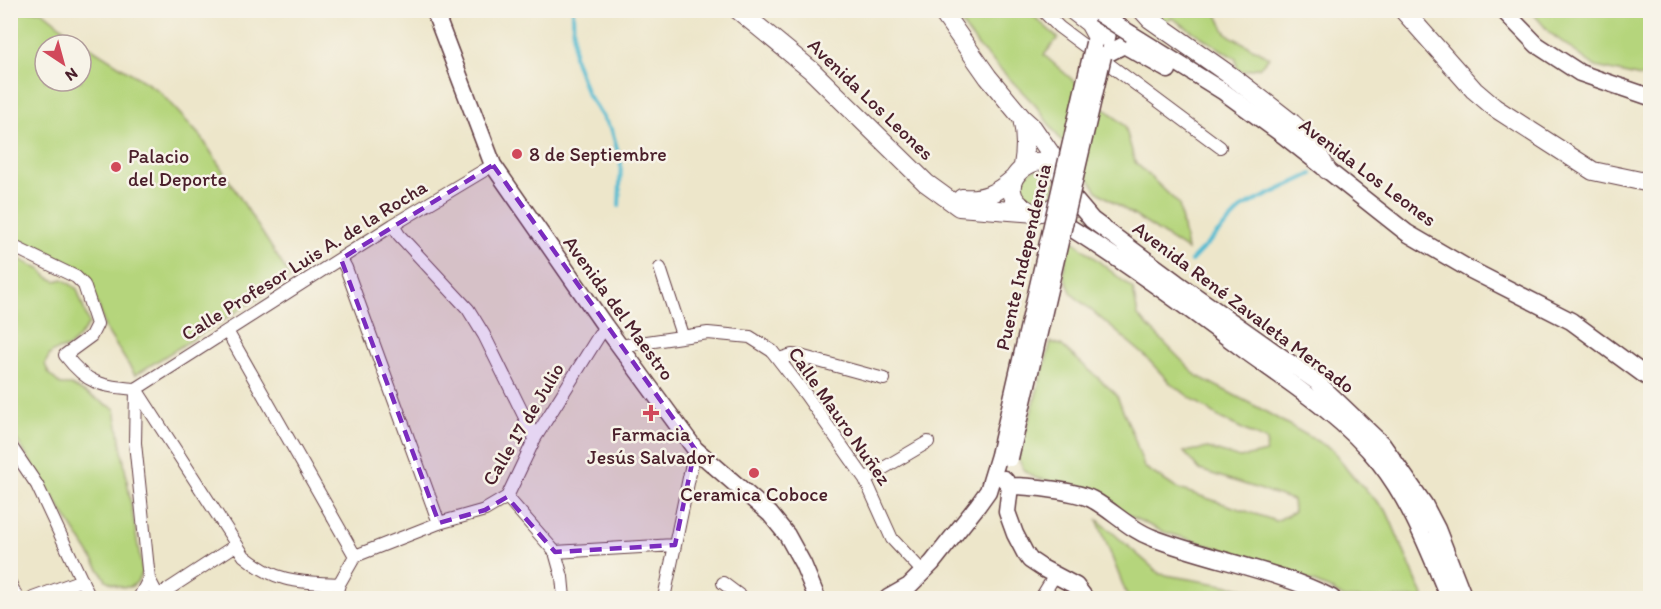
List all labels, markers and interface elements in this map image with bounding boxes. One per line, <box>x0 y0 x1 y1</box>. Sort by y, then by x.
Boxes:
north arrow <box>33 33 93 93</box>
street label: Avenida Los Leones <box>803 33 939 165</box>
text: N <box>62 64 81 86</box>
street label: Avenida Los Leones <box>1295 113 1441 231</box>
place label: 8 de Septiembre <box>529 142 667 166</box>
place label: Palacio del Deporte <box>128 144 227 191</box>
marker: 8 de Septiembre <box>510 147 524 161</box>
marker: Palacio del Deporte <box>109 160 123 174</box>
street label: Puente Independencia <box>990 161 1056 353</box>
street label: Calle Profesor Luis A. de la Rocha <box>177 174 432 346</box>
street label: Avenida René Zavaleta Mercado <box>1128 216 1360 398</box>
street label: Avenida del Maestro <box>558 231 680 385</box>
street label: Calle Mauro Nuñez <box>783 342 897 490</box>
street label: Calle 17 de Julio <box>477 358 569 490</box>
marker: Farmacia Jesús Salvador <box>644 406 658 420</box>
place label: Farmacia Jesús Salvador <box>587 422 715 469</box>
marker: Ceramica Coboce <box>747 466 761 480</box>
place label: Ceramica Coboce <box>680 482 828 506</box>

